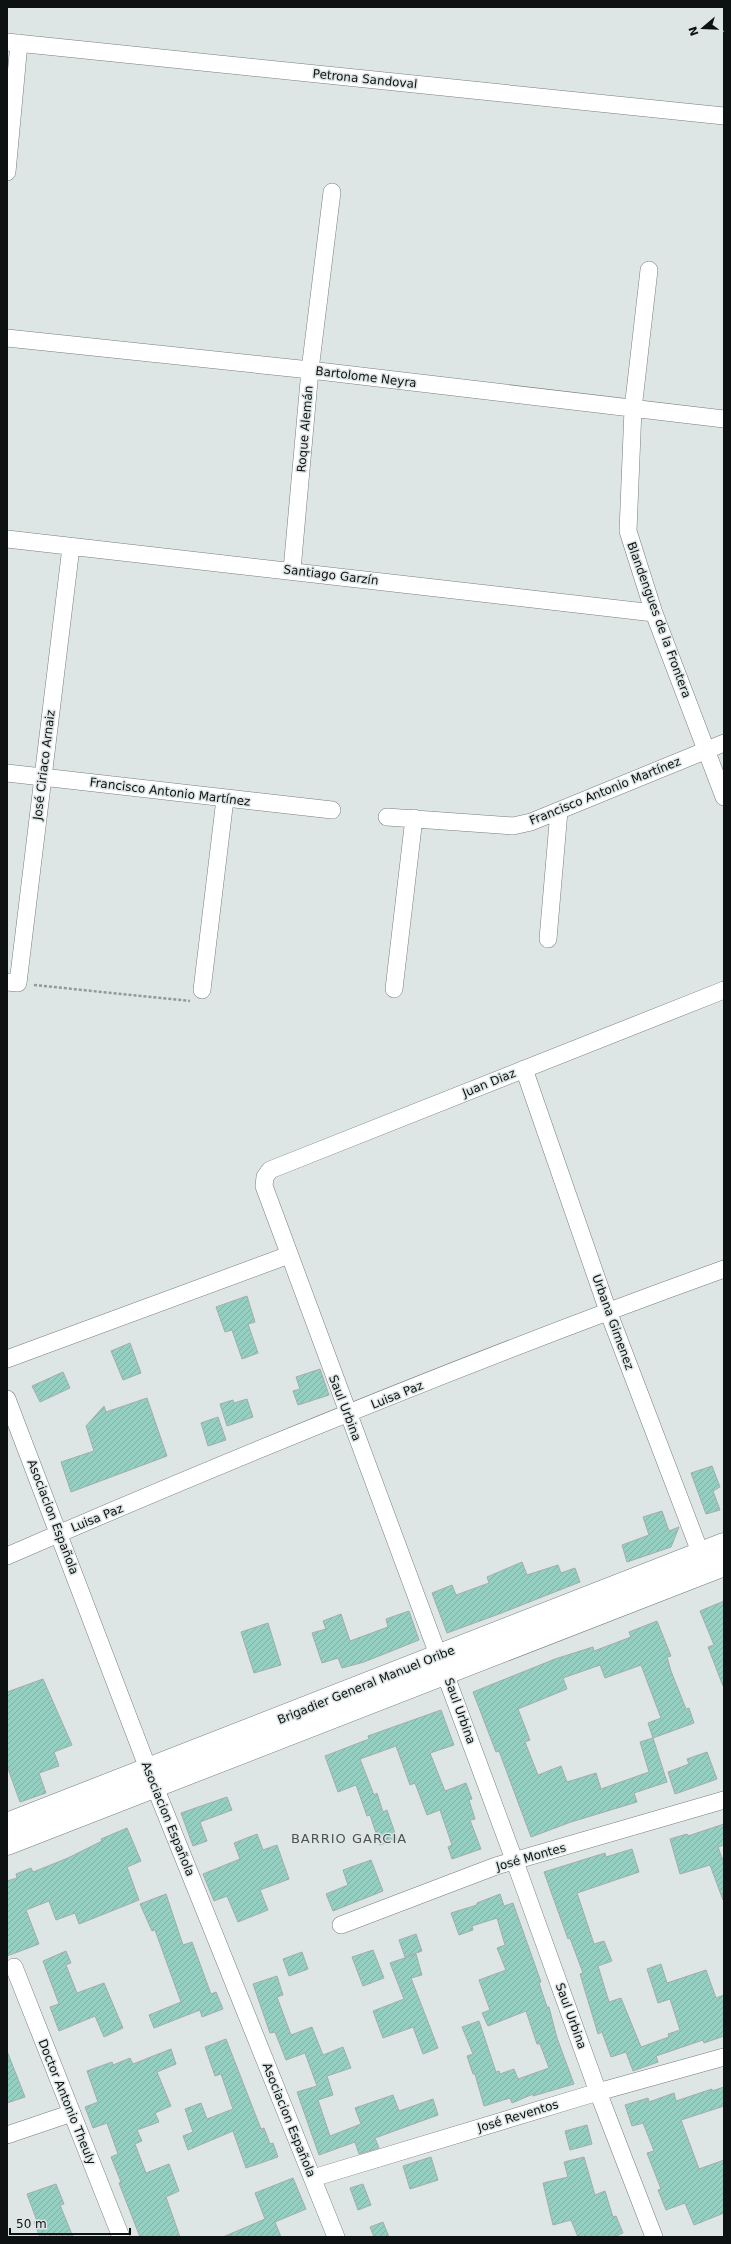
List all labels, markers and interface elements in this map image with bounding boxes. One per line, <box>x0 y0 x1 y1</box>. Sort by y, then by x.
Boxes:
north arrow <box>683 8 723 48</box>
text: N <box>686 25 702 38</box>
street label: Petrona Sandoval <box>312 67 418 91</box>
street label: Bartolome Neyra <box>315 364 417 390</box>
street label: Roque Alemán <box>294 385 316 473</box>
street label: Blandengues de la Frontera <box>624 540 694 700</box>
street label: Santiago Garzín <box>283 562 379 588</box>
street label: José Ciriaco Arnaiz <box>30 709 58 822</box>
street label: Francisco Antonio Martínez <box>527 754 683 828</box>
street label: Francisco Antonio Martínez <box>89 775 251 809</box>
street label: Juan Diaz <box>459 1066 518 1100</box>
street label: Urbana Gimenez <box>589 1272 637 1372</box>
street label: Saul Urbina <box>326 1373 364 1443</box>
street label: Luisa Paz <box>369 1378 425 1412</box>
street label: Asociacion Española <box>25 1457 81 1577</box>
street label: Luisa Paz <box>69 1501 125 1535</box>
street label: Brigadier General Manuel Oribe <box>275 1643 457 1727</box>
street label: Saul Urbina <box>442 1676 478 1746</box>
street label: Asociacion Española <box>139 1760 197 1878</box>
district label: BARRIO GARCIA <box>291 1831 407 1846</box>
street label: José Montes <box>494 1840 568 1874</box>
street label: Saul Urbina <box>553 1981 589 2051</box>
street label: Doctor Antonio Theuly <box>35 2037 99 2167</box>
street label: Asociacion Española <box>260 2061 318 2179</box>
street label: José Reventos <box>475 2097 560 2135</box>
scale bar <box>10 2210 130 2236</box>
text: 50 m <box>16 2217 47 2231</box>

